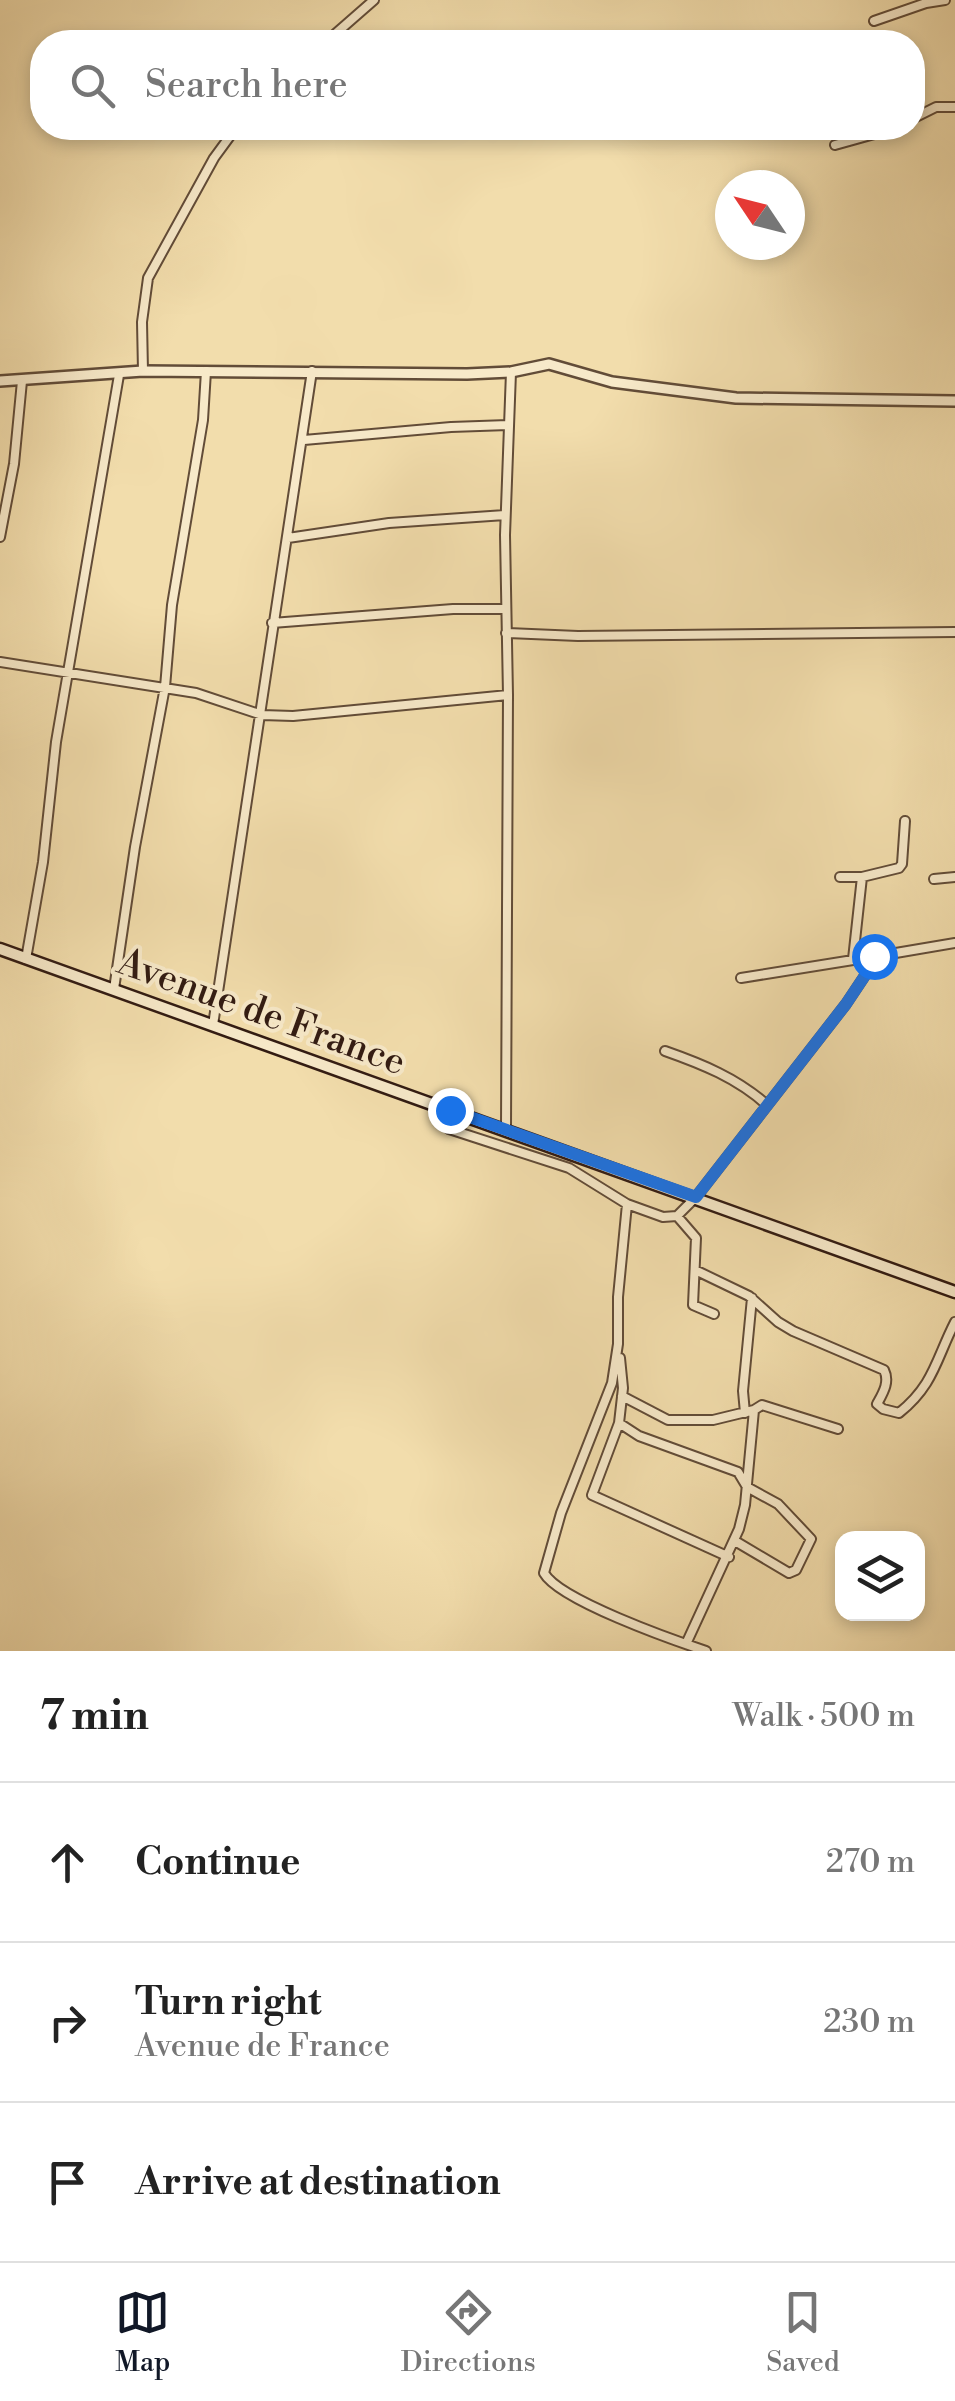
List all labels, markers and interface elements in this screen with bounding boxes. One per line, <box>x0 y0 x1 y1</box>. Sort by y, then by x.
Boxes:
search box <box>30 30 925 140</box>
icon: search <box>65 58 120 113</box>
text: Search here <box>145 62 348 109</box>
north arrow <box>715 170 805 260</box>
route start <box>852 934 898 980</box>
street label: Avenue de France <box>110 938 412 1086</box>
route end <box>428 1088 474 1134</box>
map controls <box>835 1531 925 1621</box>
button: layers <box>835 1531 925 1621</box>
text: 7 min <box>40 1690 149 1743</box>
text: Walk · 500 m <box>732 1696 915 1736</box>
icon: ahead <box>40 1835 95 1890</box>
text: Continue <box>135 1839 300 1886</box>
text: 270 m <box>826 1842 915 1882</box>
text: Turn right <box>135 1979 321 2026</box>
icon: right <box>40 1995 95 2050</box>
text: 230 m <box>823 2002 915 2042</box>
text: Avenue de France <box>135 2026 390 2066</box>
icon: arrive <box>40 2155 95 2210</box>
text: Arrive at destination <box>135 2159 501 2206</box>
tab: Map <box>115 2285 170 2380</box>
tab: Directions <box>401 2285 536 2380</box>
tab: Saved <box>766 2285 840 2380</box>

